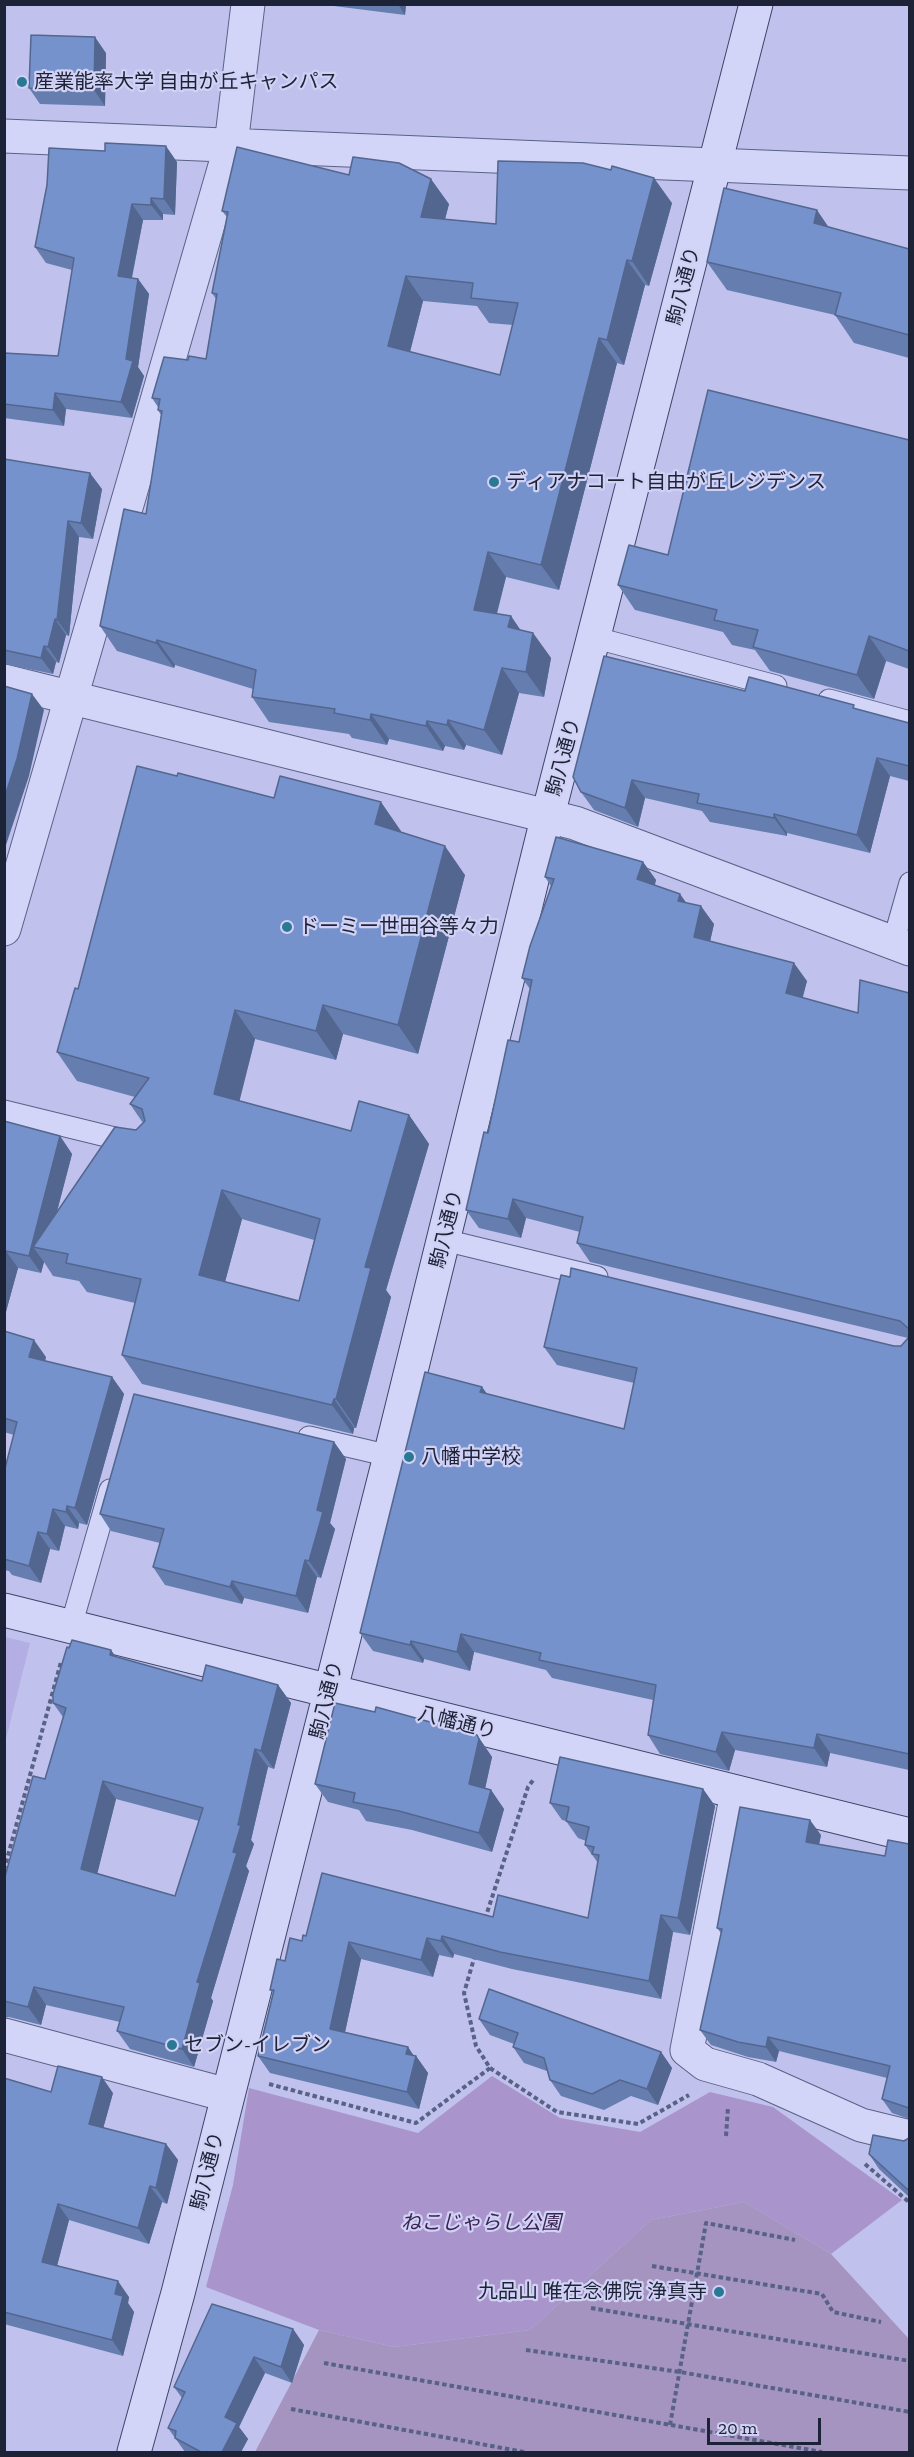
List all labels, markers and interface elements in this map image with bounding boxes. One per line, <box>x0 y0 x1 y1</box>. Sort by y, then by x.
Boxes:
place label: 産業能率大学 自由が丘キャンパス <box>34 70 339 94</box>
marker: 産業能率大学 自由が丘キャンパス <box>15 75 29 89</box>
street label: 駒八通り <box>663 244 705 328</box>
place label: ディアナコート自由が丘レジデンス <box>506 470 826 494</box>
marker: ディアナコート自由が丘レジデンス <box>487 475 501 489</box>
street label: 駒八通り <box>542 715 586 799</box>
place label: ドーミー世田谷等々力 <box>299 915 499 939</box>
marker: ドーミー世田谷等々力 <box>280 920 294 934</box>
street label: 駒八通り <box>426 1187 468 1271</box>
place label: 八幡中学校 <box>421 1445 521 1469</box>
marker: 八幡中学校 <box>402 1450 416 1464</box>
street label: 駒八通り <box>306 1658 348 1742</box>
street label: 八幡通り <box>415 1702 499 1744</box>
place label: セブン-イレブン <box>184 2033 331 2057</box>
marker: セブン-イレブン <box>165 2038 179 2052</box>
street label: 駒八通り <box>187 2129 229 2213</box>
park label: ねこじゃらし公園 <box>401 2211 561 2235</box>
place label: 九品山 唯在念佛院 浄真寺 <box>478 2280 707 2304</box>
marker: 九品山 唯在念佛院 浄真寺 <box>712 2285 726 2299</box>
scale bar <box>710 2406 824 2444</box>
text: 20 m <box>718 2417 757 2439</box>

